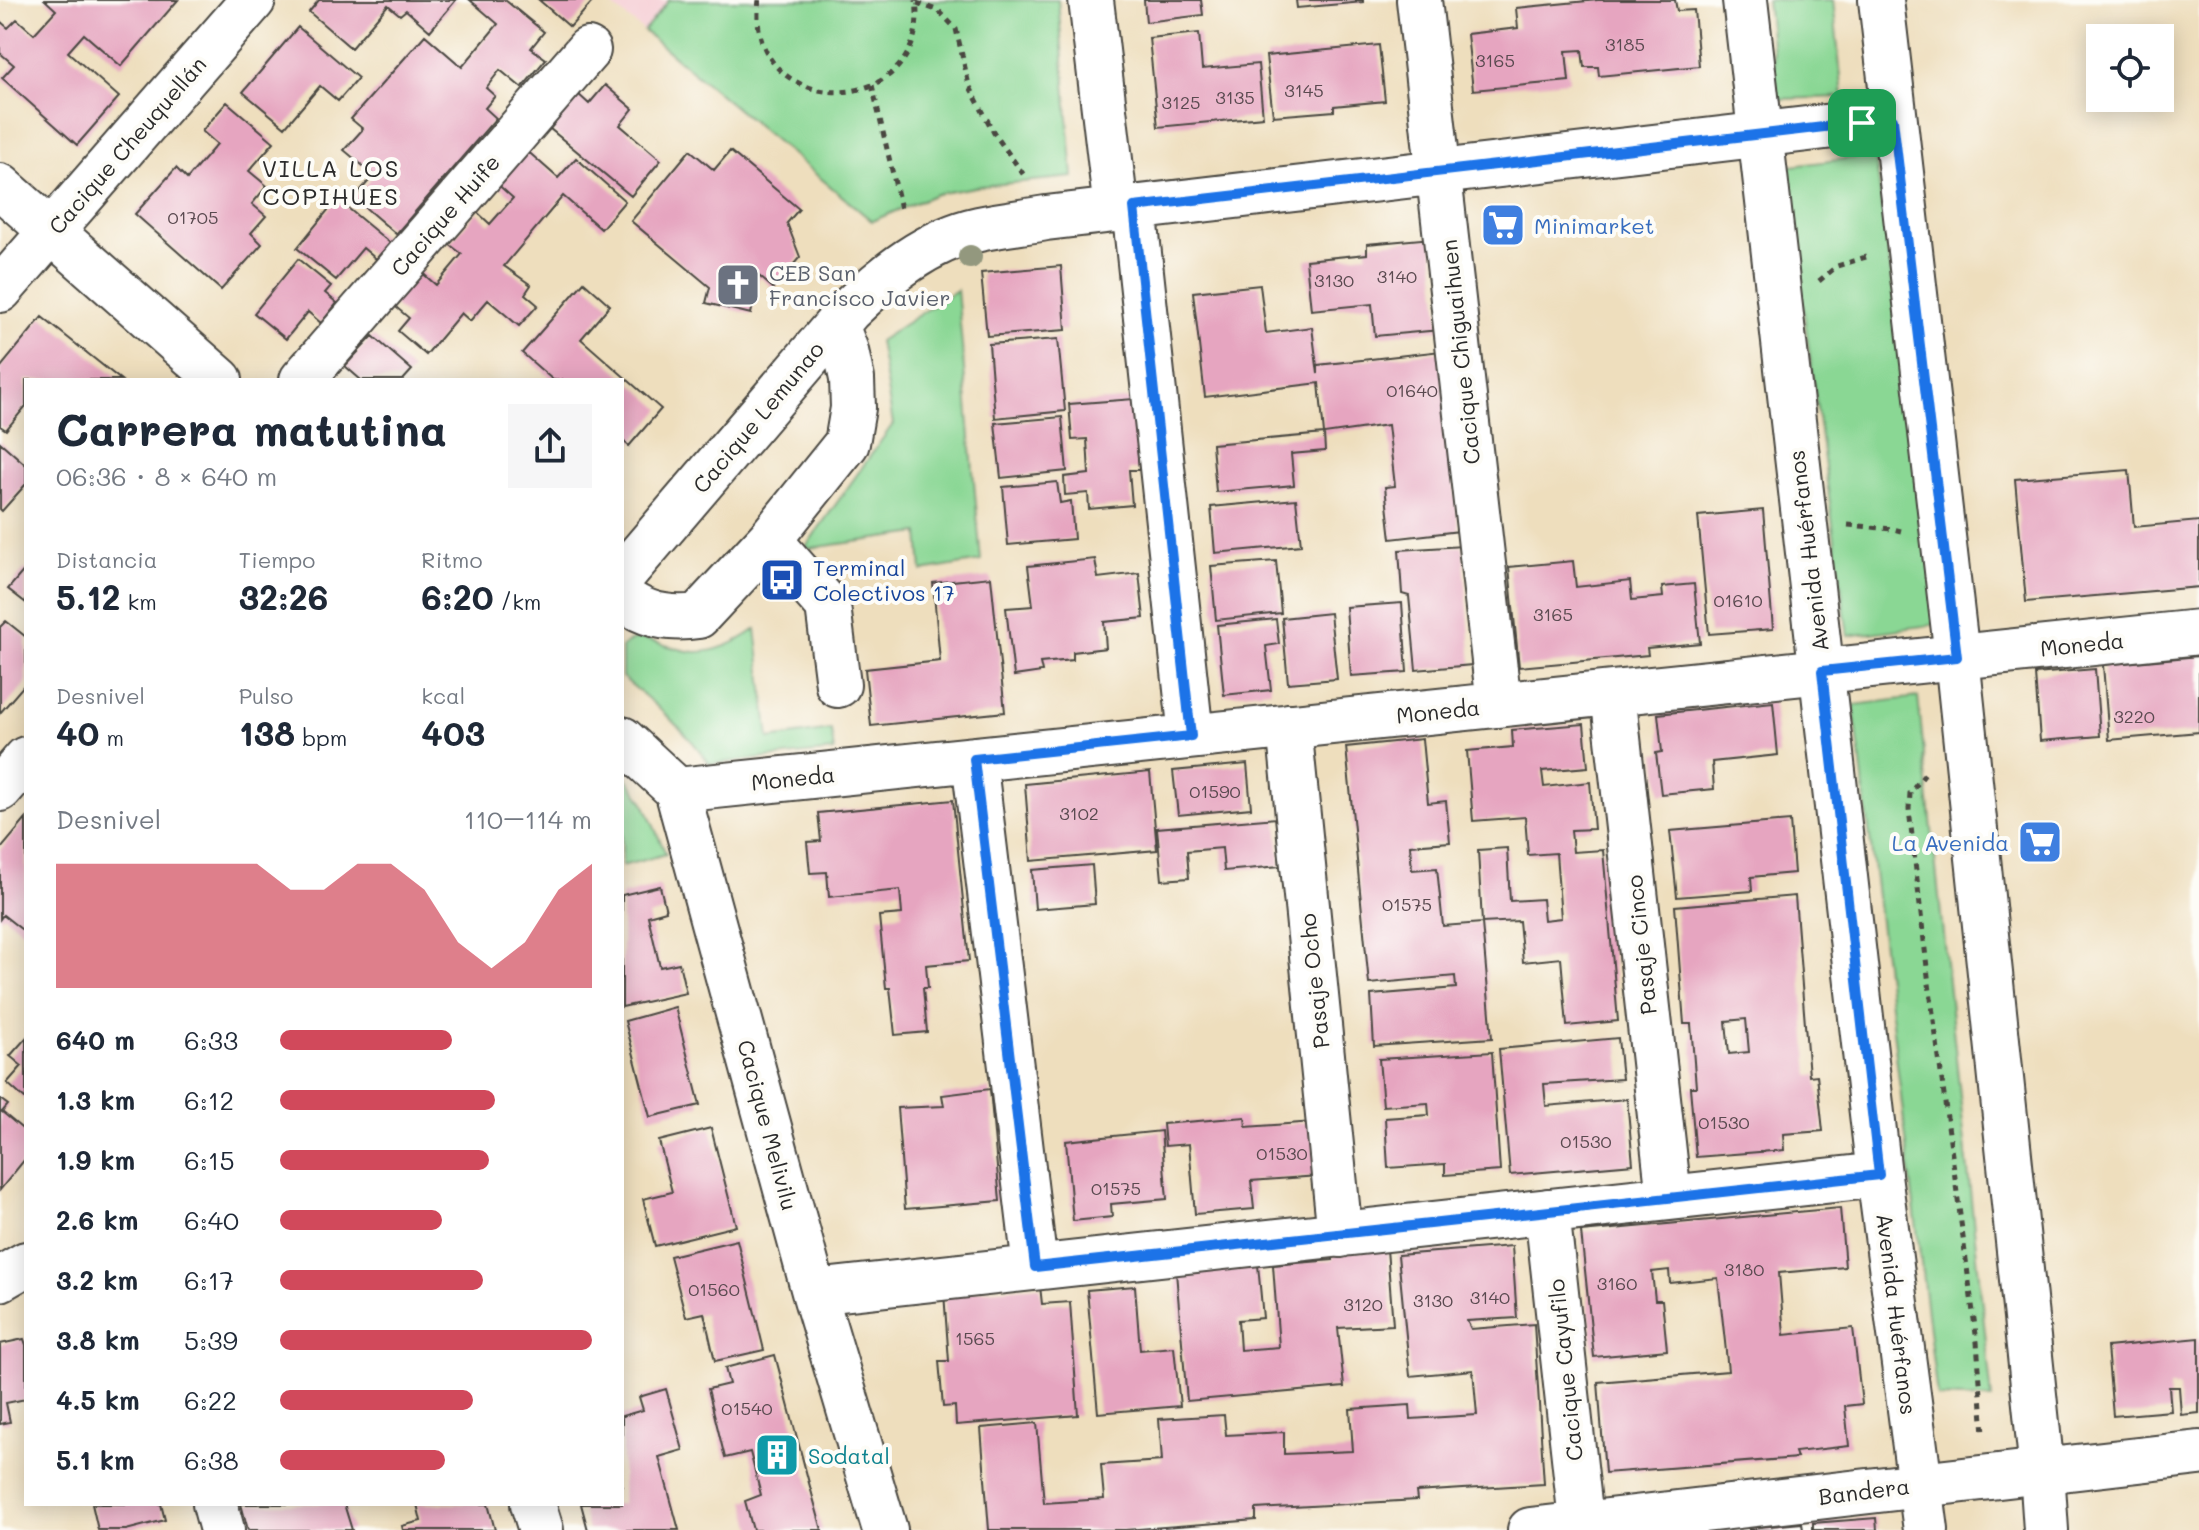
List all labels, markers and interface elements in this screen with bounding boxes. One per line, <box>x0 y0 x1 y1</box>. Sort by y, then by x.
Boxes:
map controls <box>2086 24 2174 112</box>
button: locate <box>2086 24 2174 112</box>
house number: 3185 <box>1605 32 1645 56</box>
house number: 3165 <box>1475 48 1515 72</box>
street label: Cacique Cheuquellán <box>42 50 212 240</box>
house number: 3145 <box>1284 78 1324 102</box>
house number: 3135 <box>1215 85 1255 109</box>
pin <box>1828 89 1896 157</box>
house number: 3125 <box>1161 90 1201 114</box>
icon: arrive <box>1840 101 1884 145</box>
street label: Cacique Huife <box>384 148 506 282</box>
district label: VILLA LOS COPIHUES <box>262 152 400 211</box>
supermarket icon: Minimarket <box>1479 201 1527 249</box>
house number: 01705 <box>168 205 218 229</box>
place label: Minimarket <box>1534 211 1654 240</box>
street label: Cacique Chiguaihuen <box>1434 238 1486 466</box>
place label: CEB San Francisco Javier <box>769 258 950 312</box>
church icon: CEB San Francisco Javier <box>714 261 762 309</box>
house number: 3140 <box>1377 264 1417 288</box>
house number: 3130 <box>1314 268 1354 292</box>
street label: Cacique Lemunao <box>686 335 830 499</box>
house number: 01640 <box>1386 378 1438 402</box>
text: Carrera matutina <box>56 400 447 457</box>
button: share <box>508 404 592 488</box>
street label: Avenida Huérfanos <box>1781 449 1835 653</box>
text: 06:36 · 8 × 640 m <box>56 459 277 493</box>
text: Distancia <box>56 545 158 574</box>
text: Tiempo <box>239 545 315 574</box>
text: Ritmo <box>421 545 482 574</box>
place label: Terminal Colectivos 17 <box>813 553 955 607</box>
bus stop icon: Terminal Colectivos 17 <box>758 556 806 604</box>
text: 5.12 <box>56 574 120 619</box>
text: 32:26 <box>239 574 328 619</box>
text: 6:20 <box>421 574 494 619</box>
text: km <box>120 587 157 616</box>
text: /km <box>494 587 541 616</box>
house number: 01610 <box>1713 588 1763 612</box>
house number: 3165 <box>1533 602 1573 626</box>
street label: Moneda <box>2039 625 2125 663</box>
text: Desnivel <box>56 681 145 710</box>
text: Pulso <box>239 681 293 710</box>
text: kcal <box>421 681 465 710</box>
street label: Moneda <box>1395 692 1481 730</box>
house number: 3220 <box>2113 704 2155 728</box>
text: 40 <box>56 710 99 755</box>
text: 138 <box>239 710 295 755</box>
text: 403 <box>421 710 485 755</box>
text: m <box>99 723 124 752</box>
text: bpm <box>295 723 347 752</box>
street label: Moneda <box>750 759 836 797</box>
house number: 01590 <box>1189 779 1241 803</box>
house number: 3102 <box>1059 801 1099 825</box>
text: Desnivel <box>56 802 161 836</box>
text: 110–114 m <box>464 802 592 836</box>
supermarket icon: La Avenida <box>2016 818 2064 866</box>
place label: La Avenida <box>1892 828 2009 857</box>
street label: Pasaje Cinco <box>1619 874 1663 1016</box>
house number: 01575 <box>1382 892 1432 916</box>
street label: Pasaje Ocho <box>1293 912 1335 1050</box>
text: 640 m <box>56 1023 135 1057</box>
text: 6:33 <box>184 1023 238 1057</box>
street label: Cacique Melivilu <box>731 1037 805 1213</box>
text: 1.3 km <box>56 1083 135 1117</box>
text: 6:12 <box>184 1083 234 1117</box>
house number: 01530 <box>1698 1110 1750 1134</box>
house number: 01530 <box>1560 1129 1612 1153</box>
house number: 01530 <box>1256 1141 1308 1165</box>
text: 1.9 km <box>56 1143 135 1177</box>
text: 6:15 <box>184 1143 235 1177</box>
house number: 01575 <box>1091 1176 1141 1200</box>
text: 2.6 km <box>56 1203 138 1237</box>
text: 6:40 <box>184 1203 239 1237</box>
street label: Avenida Huérfanos <box>1870 1212 1924 1416</box>
house number: 3180 <box>1724 1257 1764 1281</box>
text: 3.2 km <box>56 1263 138 1297</box>
text: 6:17 <box>184 1263 234 1297</box>
house number: 3160 <box>1597 1271 1637 1295</box>
house number: 01560 <box>688 1277 740 1301</box>
street label: Cacique Cayufilo <box>1541 1278 1589 1462</box>
house number: 3140 <box>1470 1285 1510 1309</box>
house number: 3130 <box>1413 1288 1453 1312</box>
house number: 3120 <box>1343 1292 1383 1316</box>
text: 3.8 km <box>56 1323 140 1357</box>
text: 5:39 <box>184 1323 238 1357</box>
house number: 1565 <box>955 1326 995 1350</box>
text: 4.5 km <box>56 1383 140 1417</box>
text: 6:22 <box>184 1383 237 1417</box>
house number: 01540 <box>721 1396 773 1420</box>
building icon: Sodatal <box>753 1431 801 1479</box>
place label: Sodatal <box>808 1441 890 1470</box>
text: 5.1 km <box>56 1443 135 1477</box>
text: 6:38 <box>184 1443 239 1477</box>
street label: Bandera <box>1817 1471 1911 1511</box>

